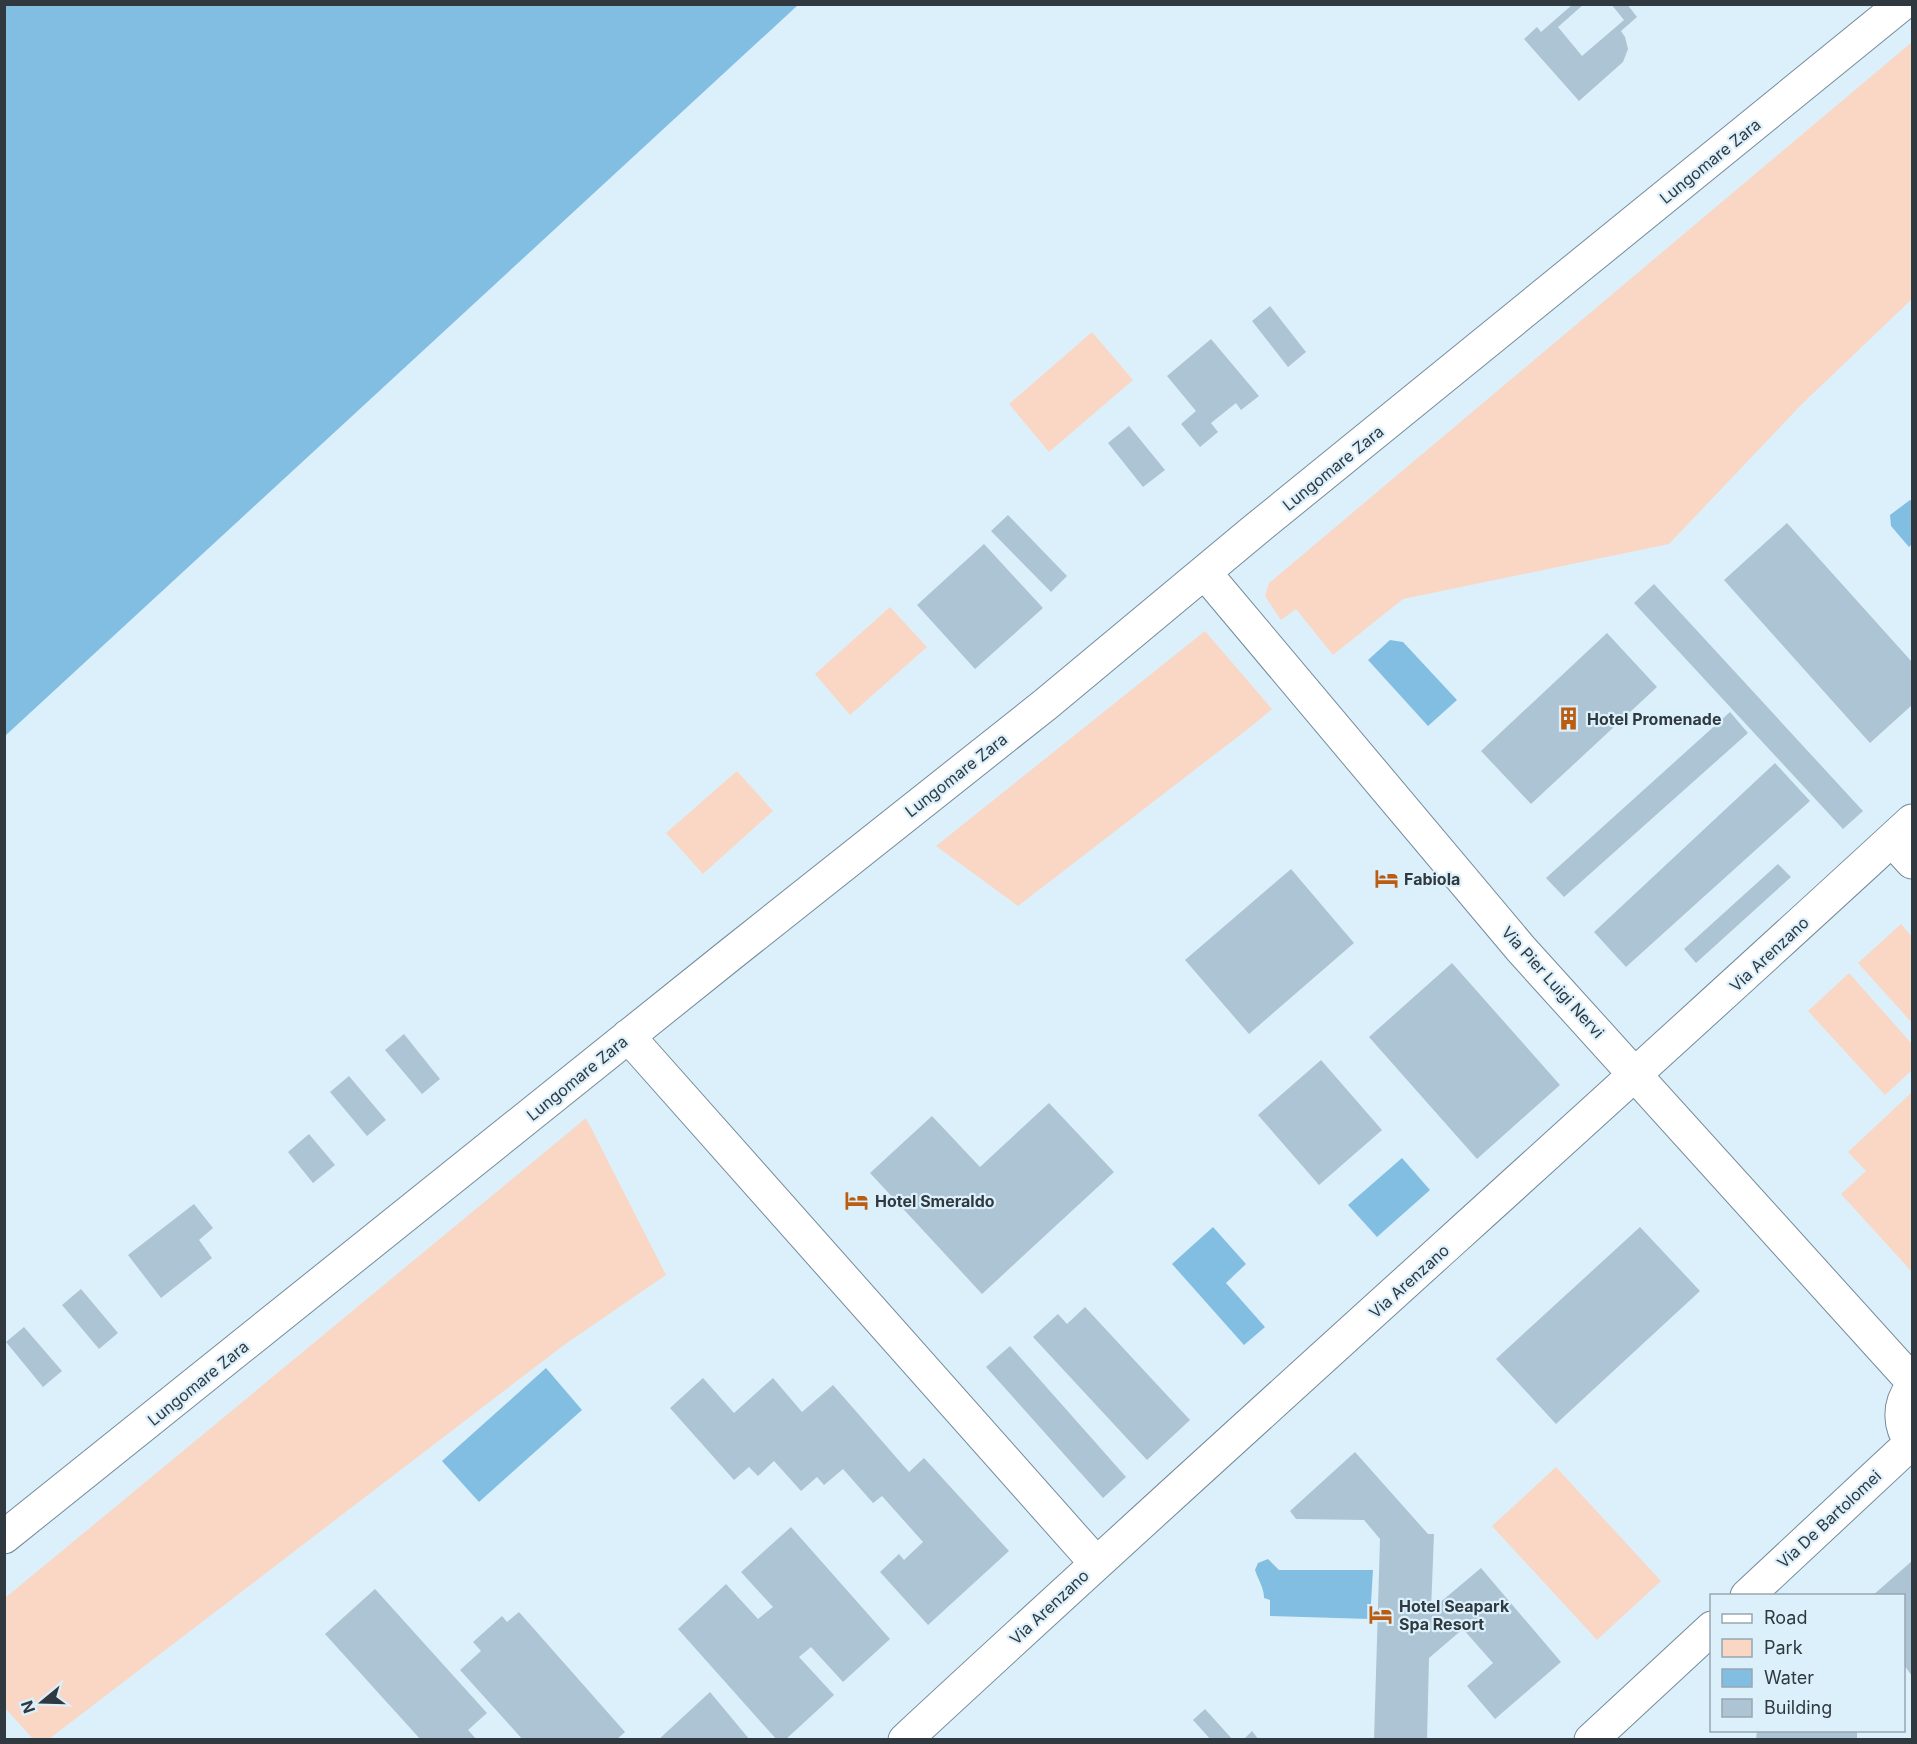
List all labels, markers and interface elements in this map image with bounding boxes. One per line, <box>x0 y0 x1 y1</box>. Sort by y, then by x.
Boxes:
street label: Lungomare Zara <box>1656 114 1764 208</box>
street label: Lungomare Zara <box>1279 421 1387 515</box>
building icon: Hotel Promenade <box>1556 706 1582 732</box>
place label: Hotel Promenade <box>1587 709 1721 729</box>
street label: Lungomare Zara <box>901 729 1011 821</box>
hotel icon: Fabiola <box>1373 866 1399 892</box>
place label: Fabiola <box>1404 869 1460 889</box>
street label: Via Arenzano <box>1725 912 1813 996</box>
street label: Via Pier Luigi Nervi <box>1498 922 1608 1042</box>
street label: Lungomare Zara <box>523 1031 631 1125</box>
hotel icon: Hotel Smeraldo <box>844 1188 870 1214</box>
place label: Hotel Smeraldo <box>875 1191 995 1211</box>
street label: Via Arenzano <box>1365 1240 1453 1322</box>
street label: Lungomare Zara <box>144 1336 252 1430</box>
street label: Via De Bartolomei <box>1773 1466 1885 1572</box>
street label: Via Arenzano <box>1005 1565 1093 1649</box>
legend <box>1710 1594 1905 1732</box>
place label: Hotel Seapark Spa Resort <box>1399 1596 1510 1634</box>
hotel icon: Hotel Seapark Spa Resort <box>1368 1602 1394 1628</box>
text: Road <box>1764 1607 1807 1628</box>
text: Park <box>1764 1637 1803 1658</box>
text: Water <box>1764 1667 1814 1688</box>
north arrow <box>12 1672 72 1732</box>
text: Building <box>1764 1697 1832 1718</box>
text: N <box>16 1698 39 1716</box>

